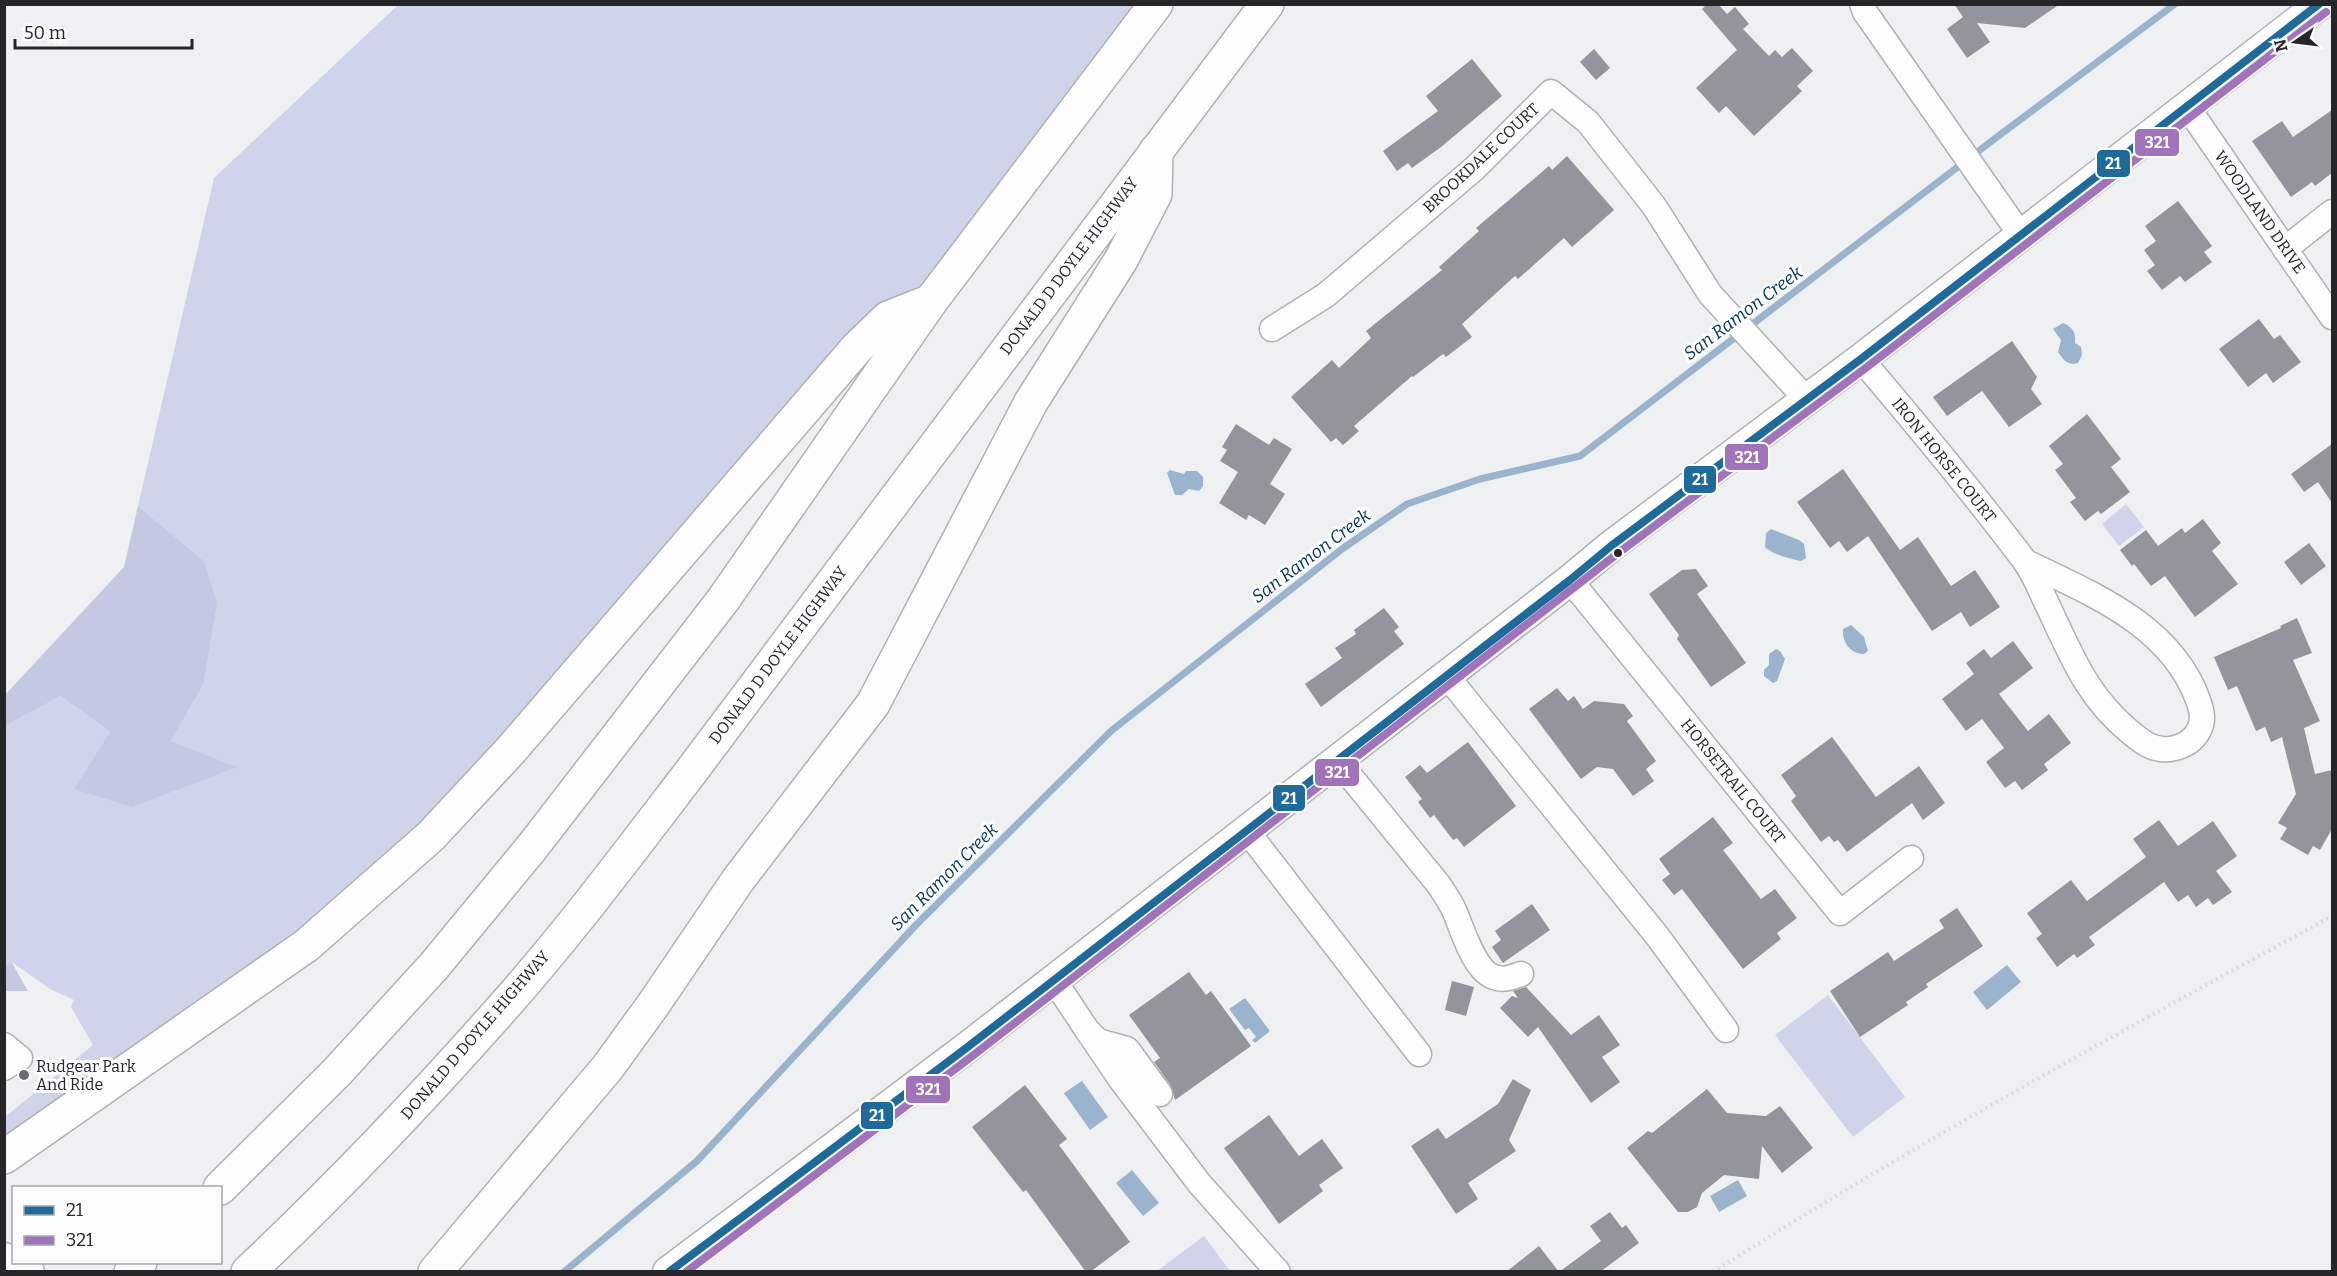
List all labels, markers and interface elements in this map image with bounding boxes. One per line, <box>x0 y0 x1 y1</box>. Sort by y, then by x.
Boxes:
scale bar <box>15 12 192 50</box>
north arrow <box>2265 12 2325 72</box>
text: 50 m <box>24 22 66 44</box>
text: N <box>2270 37 2292 54</box>
street label: BROOKDALE COURT <box>1419 99 1543 217</box>
line badge: 321 <box>2134 128 2180 157</box>
text: 321 <box>2144 133 2170 152</box>
street label: WOODLAND DRIVE <box>2210 147 2310 277</box>
line badge: 21 <box>2096 149 2131 178</box>
text: 21 <box>2105 154 2121 173</box>
street label: DONALD D DOYLE HIGHWAY <box>996 173 1142 358</box>
water label: San Ramon Creek <box>1679 261 1807 365</box>
street label: IRON HORSE COURT <box>1888 394 2000 526</box>
line badge: 321 <box>1724 443 1769 471</box>
text: 321 <box>1734 448 1760 467</box>
line badge: 21 <box>1683 465 1717 494</box>
text: 21 <box>1692 470 1708 489</box>
water label: San Ramon Creek <box>1247 504 1375 608</box>
unlabelled marker <box>1612 547 1624 559</box>
street label: DONALD D DOYLE HIGHWAY <box>705 562 851 747</box>
street label: HORSETRAIL COURT <box>1677 715 1789 847</box>
line badge: 321 <box>1314 758 1360 787</box>
text: 321 <box>1324 763 1350 782</box>
line badge: 21 <box>1272 784 1306 812</box>
text: 21 <box>1281 789 1297 808</box>
water label: San Ramon Creek <box>886 818 1003 935</box>
street label: DONALD D DOYLE HIGHWAY <box>397 946 554 1123</box>
place label: Rudgear Park And Ride <box>36 1057 136 1094</box>
marker: Rudgear Park And Ride <box>17 1068 31 1082</box>
line badge: 321 <box>905 1075 951 1104</box>
text: 321 <box>915 1080 941 1099</box>
line badge: 21 <box>860 1101 894 1130</box>
text: 21 <box>869 1106 885 1125</box>
legend <box>12 1186 222 1264</box>
text: 21 <box>66 1199 84 1221</box>
text: 321 <box>66 1229 94 1251</box>

